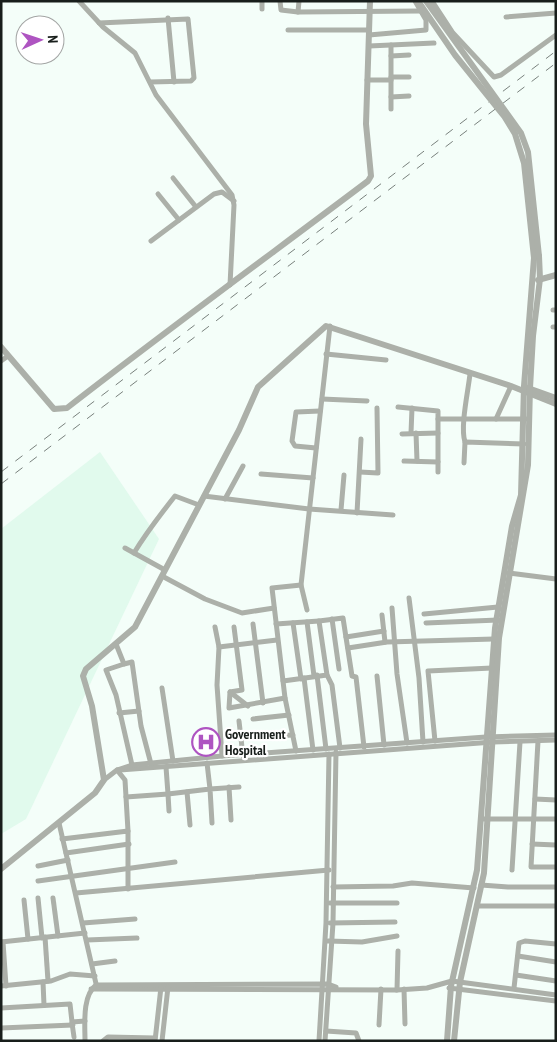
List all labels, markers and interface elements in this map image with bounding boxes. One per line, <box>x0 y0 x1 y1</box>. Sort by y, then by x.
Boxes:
north arrow <box>15 15 65 65</box>
text: N <box>44 35 62 44</box>
place label: Government Hospital <box>225 725 286 759</box>
hospital icon: Government Hospital <box>191 727 221 757</box>

